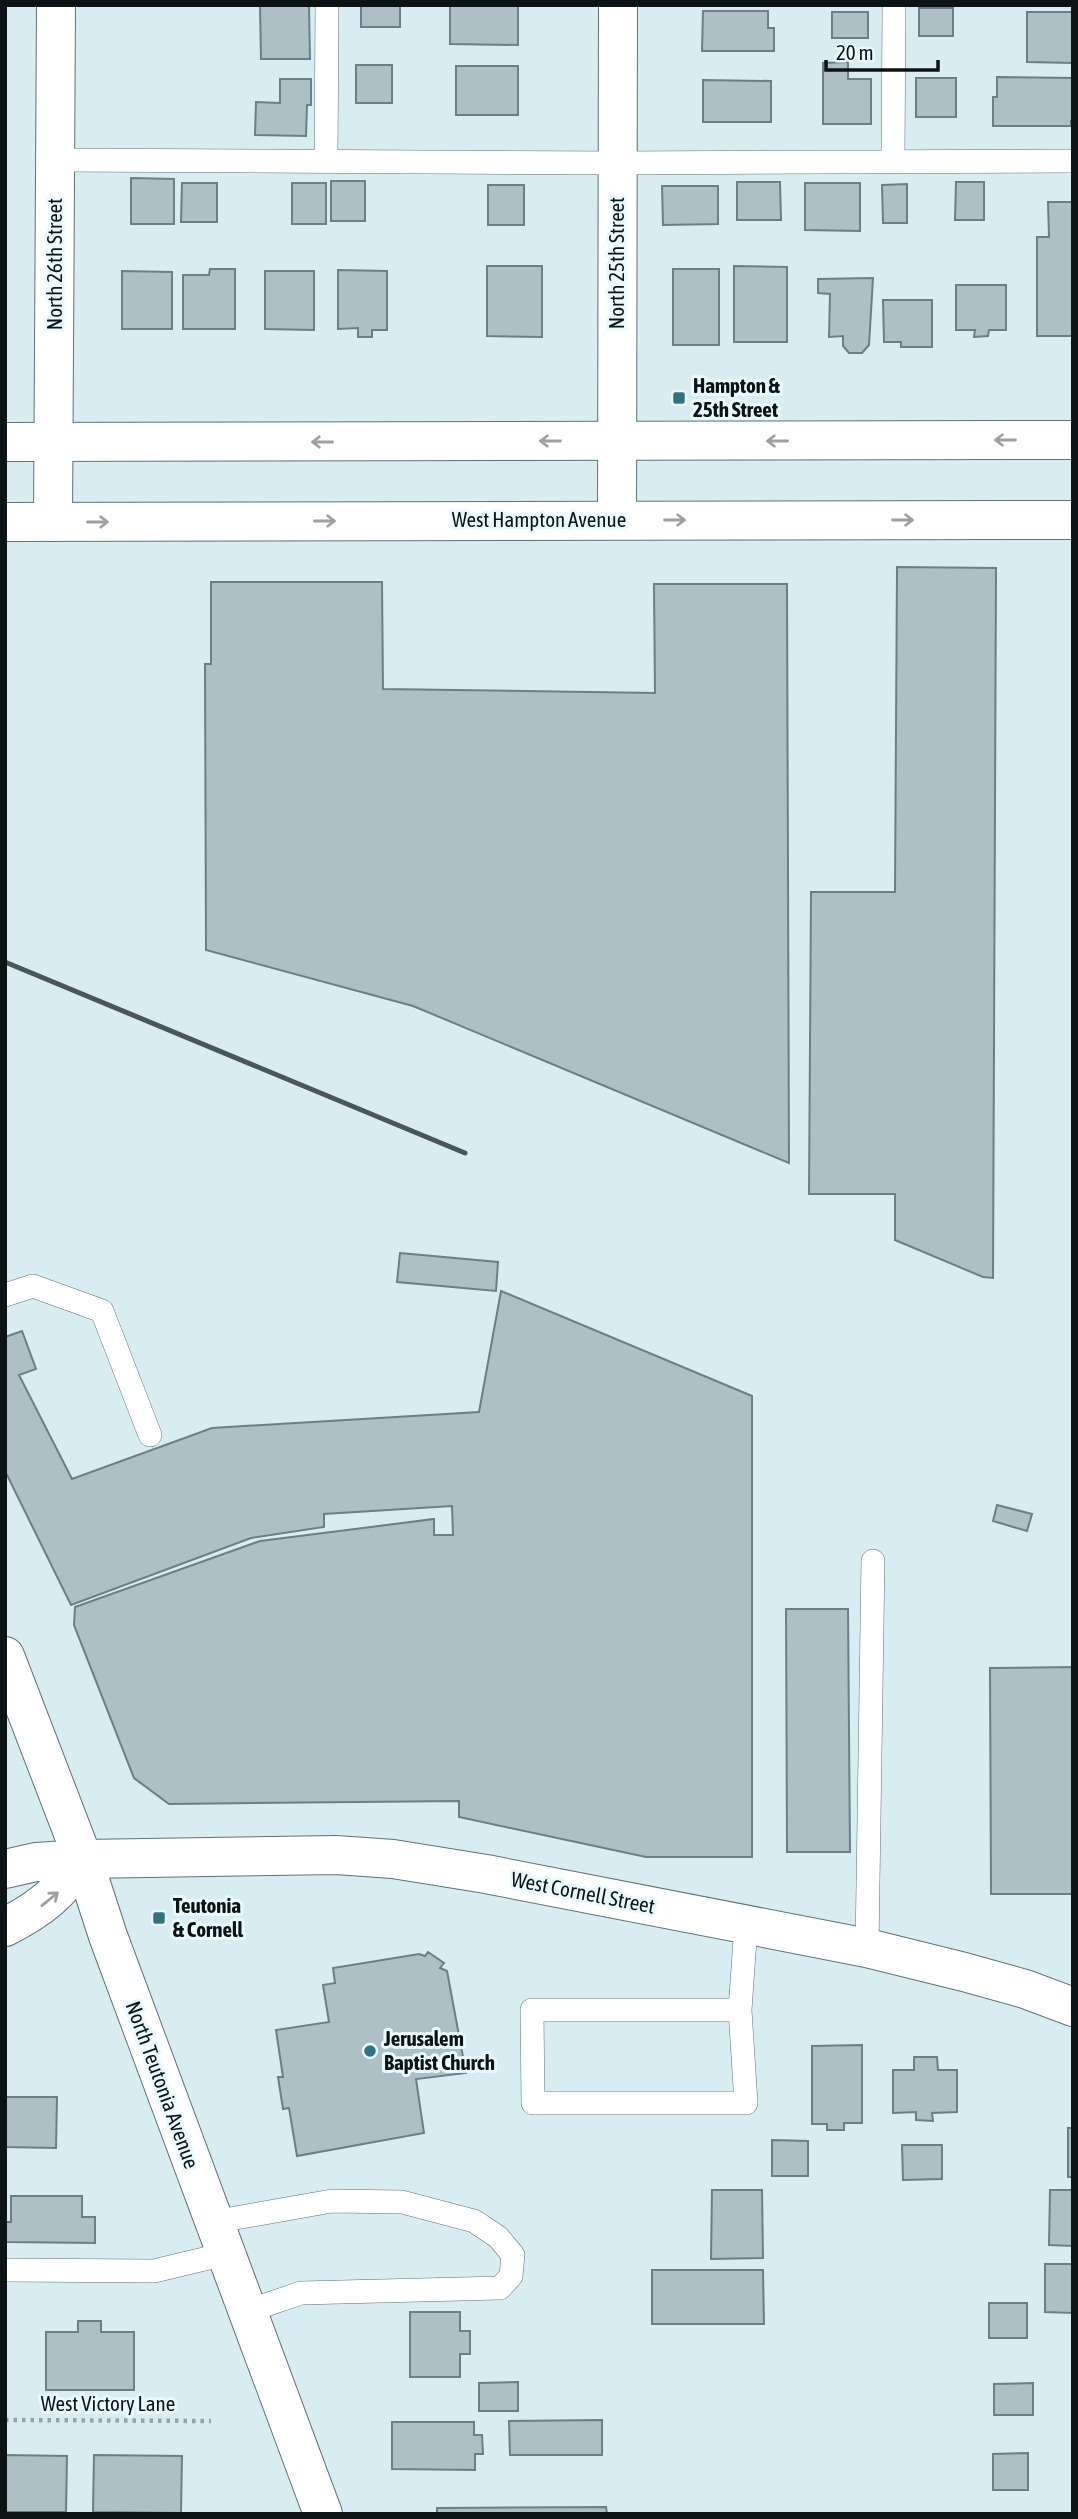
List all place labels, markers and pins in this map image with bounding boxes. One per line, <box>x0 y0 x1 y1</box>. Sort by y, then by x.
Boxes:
place label: Hampton & 25th Street <box>693 373 781 421</box>
marker: Hampton & 25th Street <box>671 390 687 406</box>
place label: Teutonia & Cornell <box>173 1893 244 1941</box>
marker: Teutonia & Cornell <box>151 1910 167 1926</box>
place label: Jerusalem Baptist Church <box>383 2026 495 2074</box>
marker: Jerusalem Baptist Church <box>362 2043 378 2059</box>

